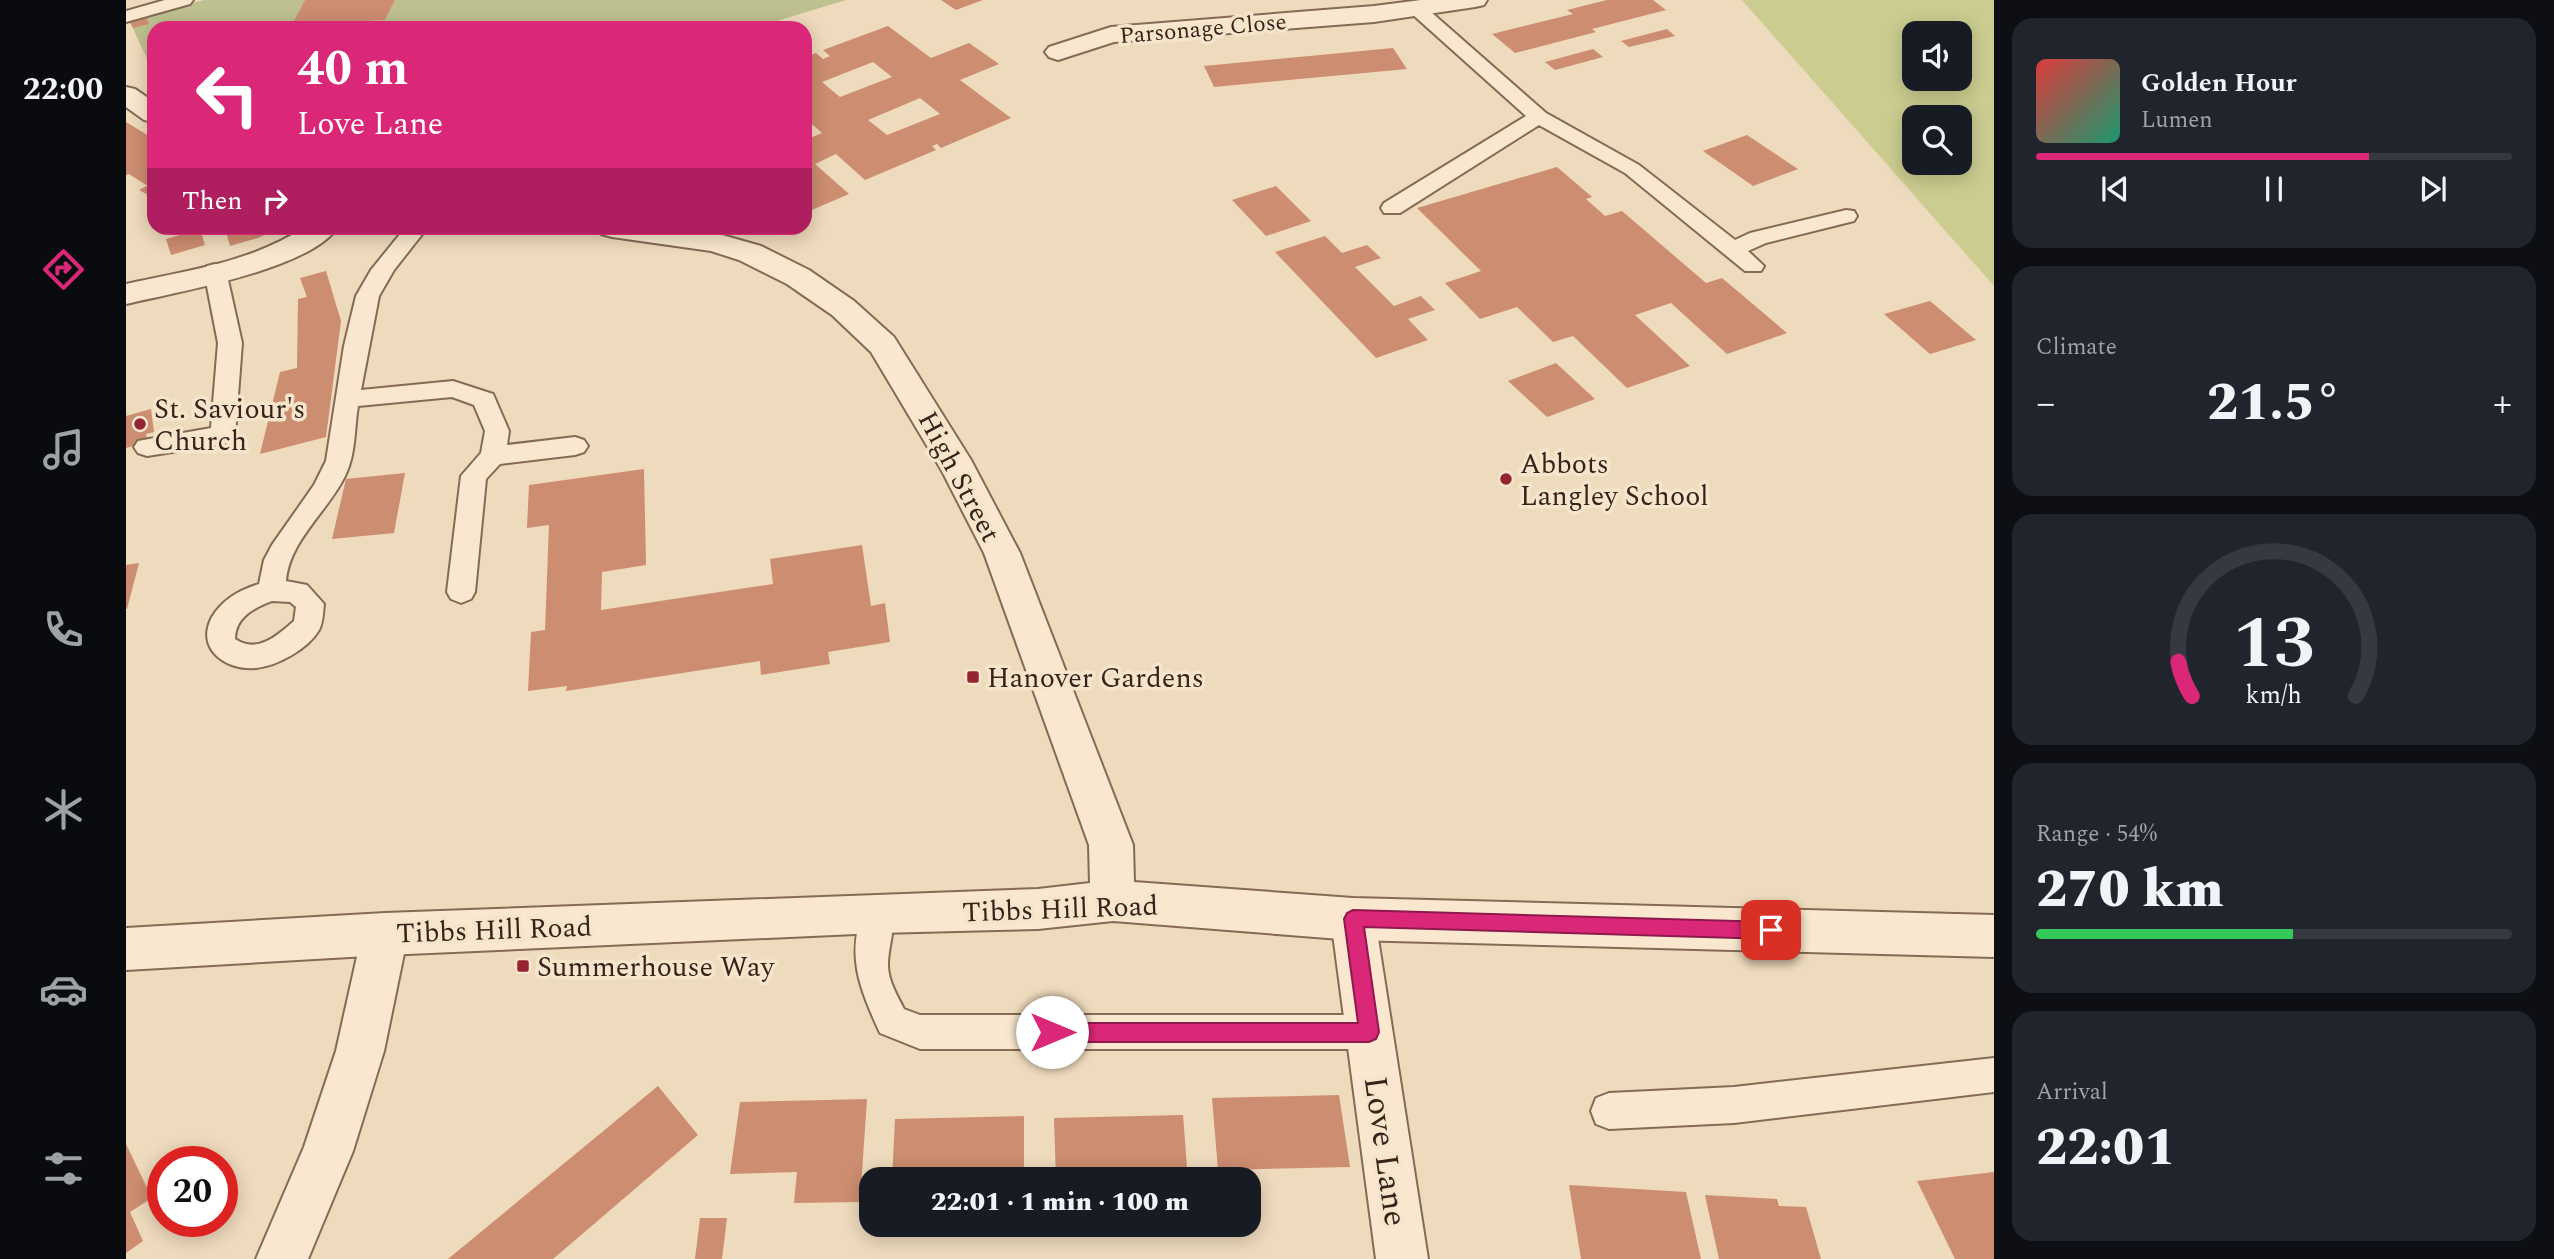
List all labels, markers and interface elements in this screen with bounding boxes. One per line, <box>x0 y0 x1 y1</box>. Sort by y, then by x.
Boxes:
street label: Parsonage Close <box>1118 5 1288 54</box>
map controls <box>1902 21 1972 175</box>
button: sound <box>1902 21 1972 91</box>
text: 40 m <box>297 32 408 107</box>
icon: left <box>182 49 273 140</box>
text: Golden Hour <box>2141 63 2297 103</box>
text: 22:00 <box>23 65 103 114</box>
text: Love Lane <box>297 100 443 149</box>
text: Lumen <box>2141 103 2213 138</box>
button: search <box>1902 105 1972 175</box>
icon: previous <box>2096 170 2134 208</box>
icon: pause <box>2255 170 2293 208</box>
icon: next <box>2414 170 2452 208</box>
text: Then <box>182 181 242 221</box>
icon: right <box>256 182 294 220</box>
icon: directions <box>39 245 88 294</box>
text: Climate <box>2036 330 2117 365</box>
text: 21.5° <box>2207 364 2341 443</box>
text: − <box>2036 375 2055 433</box>
text: + <box>2493 375 2512 433</box>
place label: St. Saviour's Church <box>154 388 305 463</box>
street label: High Street <box>906 403 1011 550</box>
marker: St. Saviour's Church <box>132 416 148 432</box>
icon: music <box>39 425 88 474</box>
place label: Abbots Langley School <box>1520 443 1709 518</box>
marker: Abbots Langley School <box>1498 471 1514 487</box>
text: 13 <box>2233 589 2315 700</box>
icon: phone <box>39 605 88 654</box>
place label: Hanover Gardens <box>987 657 1204 700</box>
marker: Hanover Gardens <box>965 669 981 685</box>
text: km/h <box>2246 676 2302 714</box>
icon: climate <box>39 785 88 834</box>
text: Range · 54% <box>2036 817 2157 852</box>
text: 270 km <box>2036 851 2224 930</box>
street label: Tibbs Hill Road <box>961 885 1159 934</box>
pin <box>1741 900 1801 960</box>
street label: Tibbs Hill Road <box>395 906 593 955</box>
icon: arrive <box>1752 911 1790 949</box>
place label: Summerhouse Way <box>537 946 776 989</box>
marker: Summerhouse Way <box>515 958 531 974</box>
icon: car <box>39 965 88 1014</box>
position arrow <box>1015 995 1089 1069</box>
street label: Love Lane <box>1350 1073 1420 1229</box>
text: Arrival <box>2036 1075 2108 1110</box>
text: 22:01 <box>2036 1109 2175 1188</box>
icon: filters <box>39 1144 88 1193</box>
speed limit sign: 20 <box>147 1146 238 1237</box>
text: 22:01 · 1 min · 100 m <box>931 1182 1189 1222</box>

